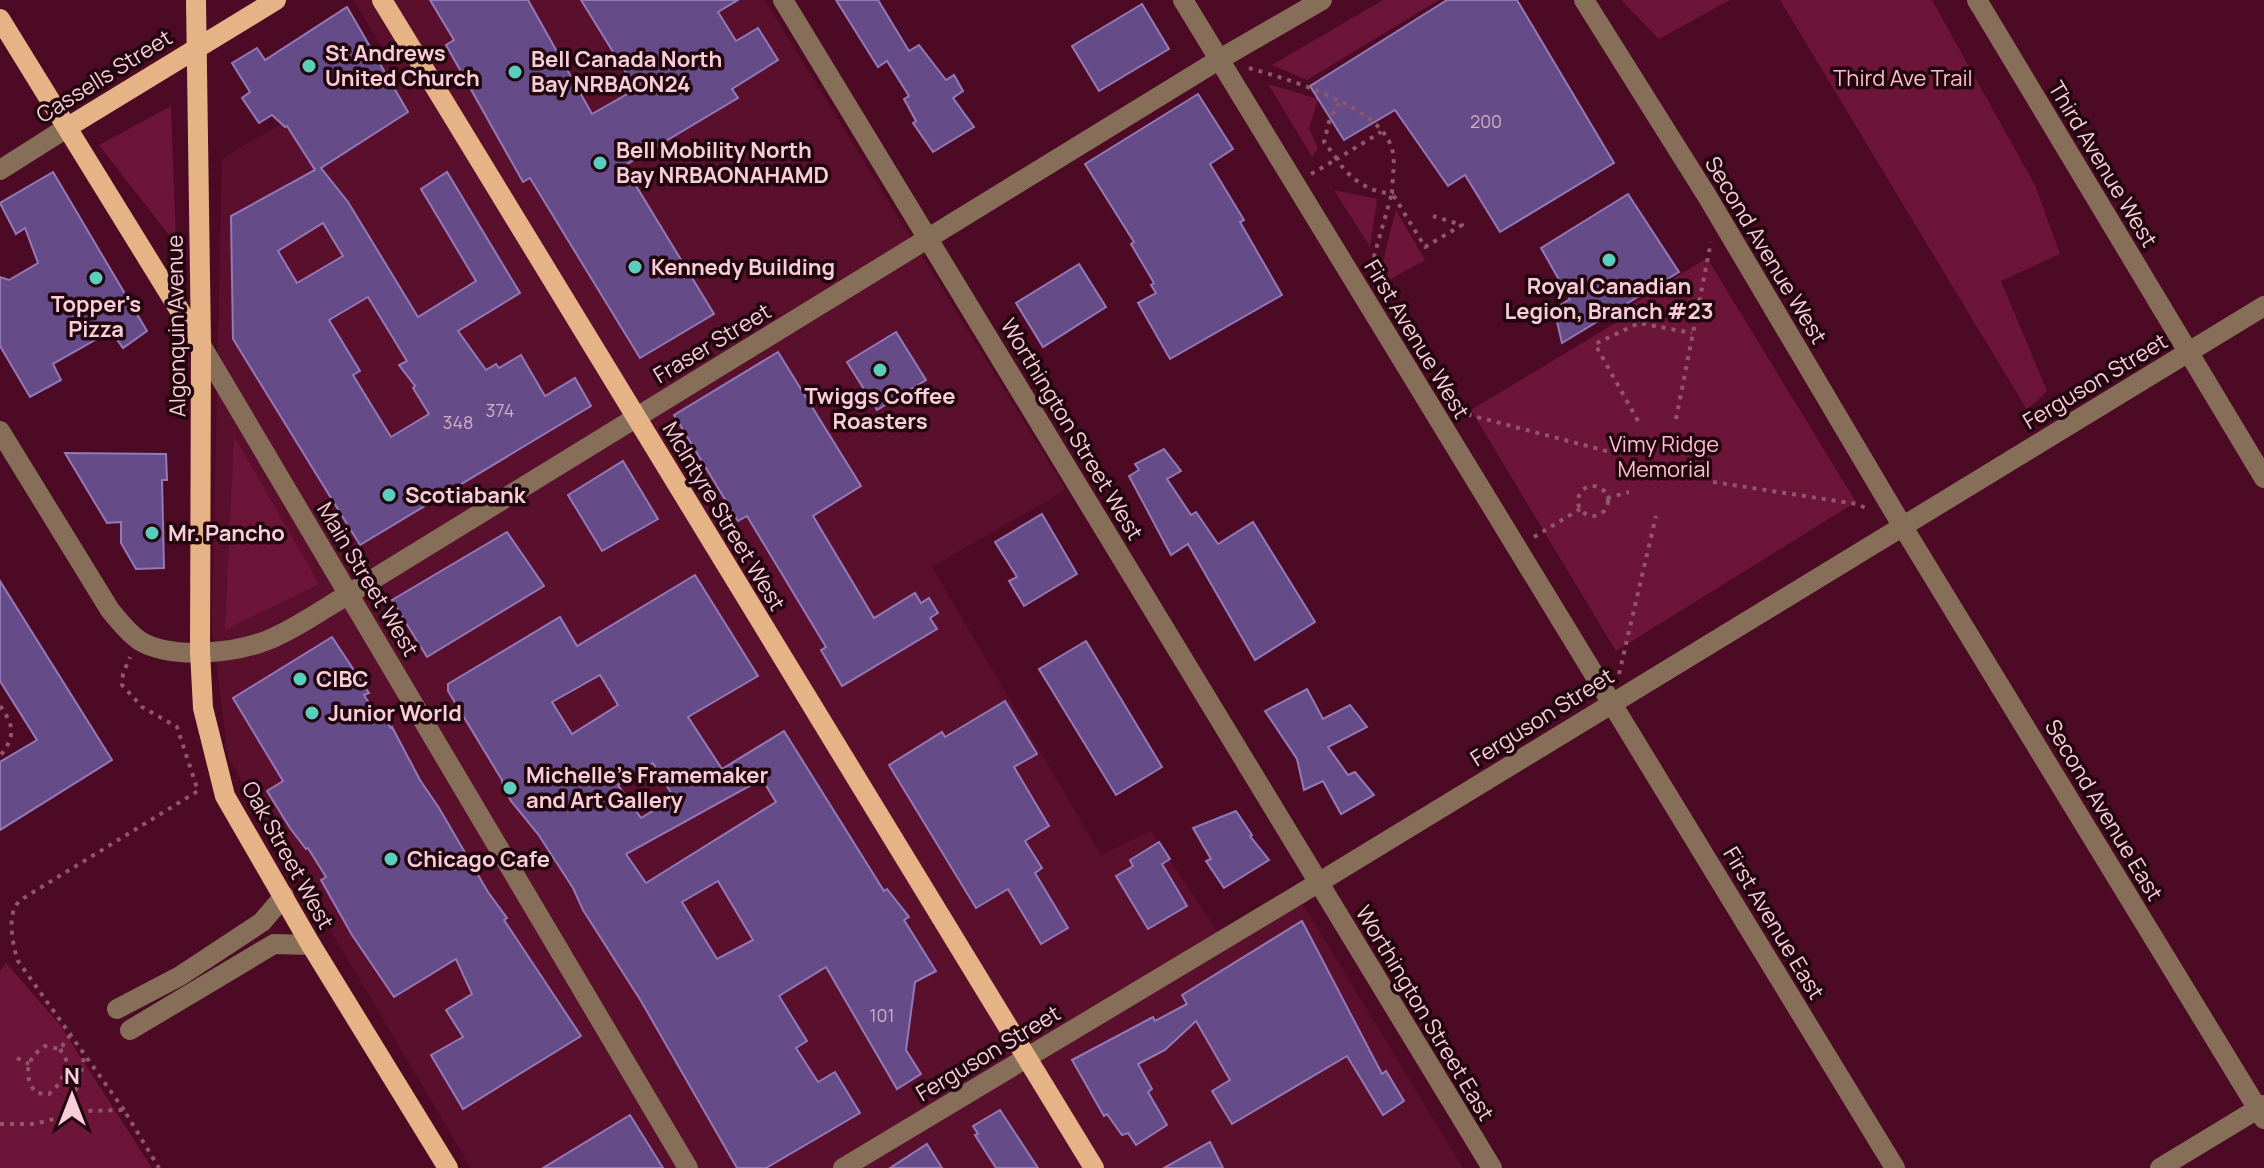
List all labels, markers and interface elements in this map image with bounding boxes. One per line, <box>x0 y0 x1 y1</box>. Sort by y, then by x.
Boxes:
street label: Cassells Street <box>30 22 178 130</box>
place label: St Andrews United Church <box>325 38 480 93</box>
place label: Bell Canada North Bay NRBAON24 <box>531 44 722 99</box>
marker: St Andrews United Church <box>300 57 318 75</box>
marker: Bell Canada North Bay NRBAON24 <box>506 63 524 81</box>
park label: Third Ave Trail <box>1833 63 1973 93</box>
street label: Third Avenue West <box>2042 75 2165 253</box>
house number: 200 <box>1470 109 1502 133</box>
place label: Bell Mobility North Bay NRBAONAHAMD <box>616 135 829 190</box>
street label: Second Avenue West <box>1698 151 1834 350</box>
marker: Bell Mobility North Bay NRBAONAHAMD <box>591 154 609 172</box>
street label: Algonquin Avenue <box>159 235 193 417</box>
marker: Royal Canadian Legion, Branch #23 <box>1600 251 1618 269</box>
place label: Kennedy Building <box>651 252 835 282</box>
street label: First Avenue West <box>1358 254 1476 424</box>
marker: Kennedy Building <box>626 258 644 276</box>
marker: Topper's Pizza <box>87 269 105 287</box>
place label: Royal Canadian Legion, Branch #23 <box>1505 271 1713 326</box>
place label: Topper's Pizza <box>51 289 141 344</box>
street label: Fraser Street <box>648 296 777 390</box>
street label: Worthington Street West <box>994 313 1150 546</box>
street label: Ferguson Street <box>2017 326 2173 436</box>
marker: Twiggs Coffee Roasters <box>871 361 889 379</box>
place label: Twiggs Coffee Roasters <box>805 381 955 436</box>
house number: 374 <box>486 398 514 422</box>
house number: 348 <box>442 410 474 434</box>
street label: McIntyre Street West <box>656 416 792 616</box>
park label: Vimy Ridge Memorial <box>1609 429 1719 484</box>
place label: Scotiabank <box>405 480 527 510</box>
marker: Scotiabank <box>380 486 398 504</box>
street label: Main Street West <box>310 496 426 662</box>
place label: Mr. Pancho <box>168 518 285 548</box>
marker: Mr. Pancho <box>143 524 161 542</box>
street label: Ferguson Street <box>1465 661 1620 773</box>
place label: CIBC <box>316 664 369 694</box>
marker: CIBC <box>291 670 309 688</box>
place label: Junior World <box>328 698 462 728</box>
marker: Junior World <box>303 704 321 722</box>
street label: Second Avenue East <box>2038 714 2170 906</box>
place label: Michelle's Framemaker and Art Gallery <box>526 760 769 815</box>
street label: Oak Street West <box>235 776 341 935</box>
marker: Michelle's Framemaker and Art Gallery <box>501 779 519 797</box>
street label: First Avenue East <box>1717 841 1832 1005</box>
place label: Chicago Cafe <box>407 844 550 874</box>
marker: Chicago Cafe <box>382 850 400 868</box>
street label: Worthington Street East <box>1349 900 1501 1126</box>
street label: Ferguson Street <box>910 998 1066 1108</box>
house number: 101 <box>869 1003 895 1027</box>
north arrow <box>32 1056 112 1136</box>
text: N <box>64 1061 80 1091</box>

